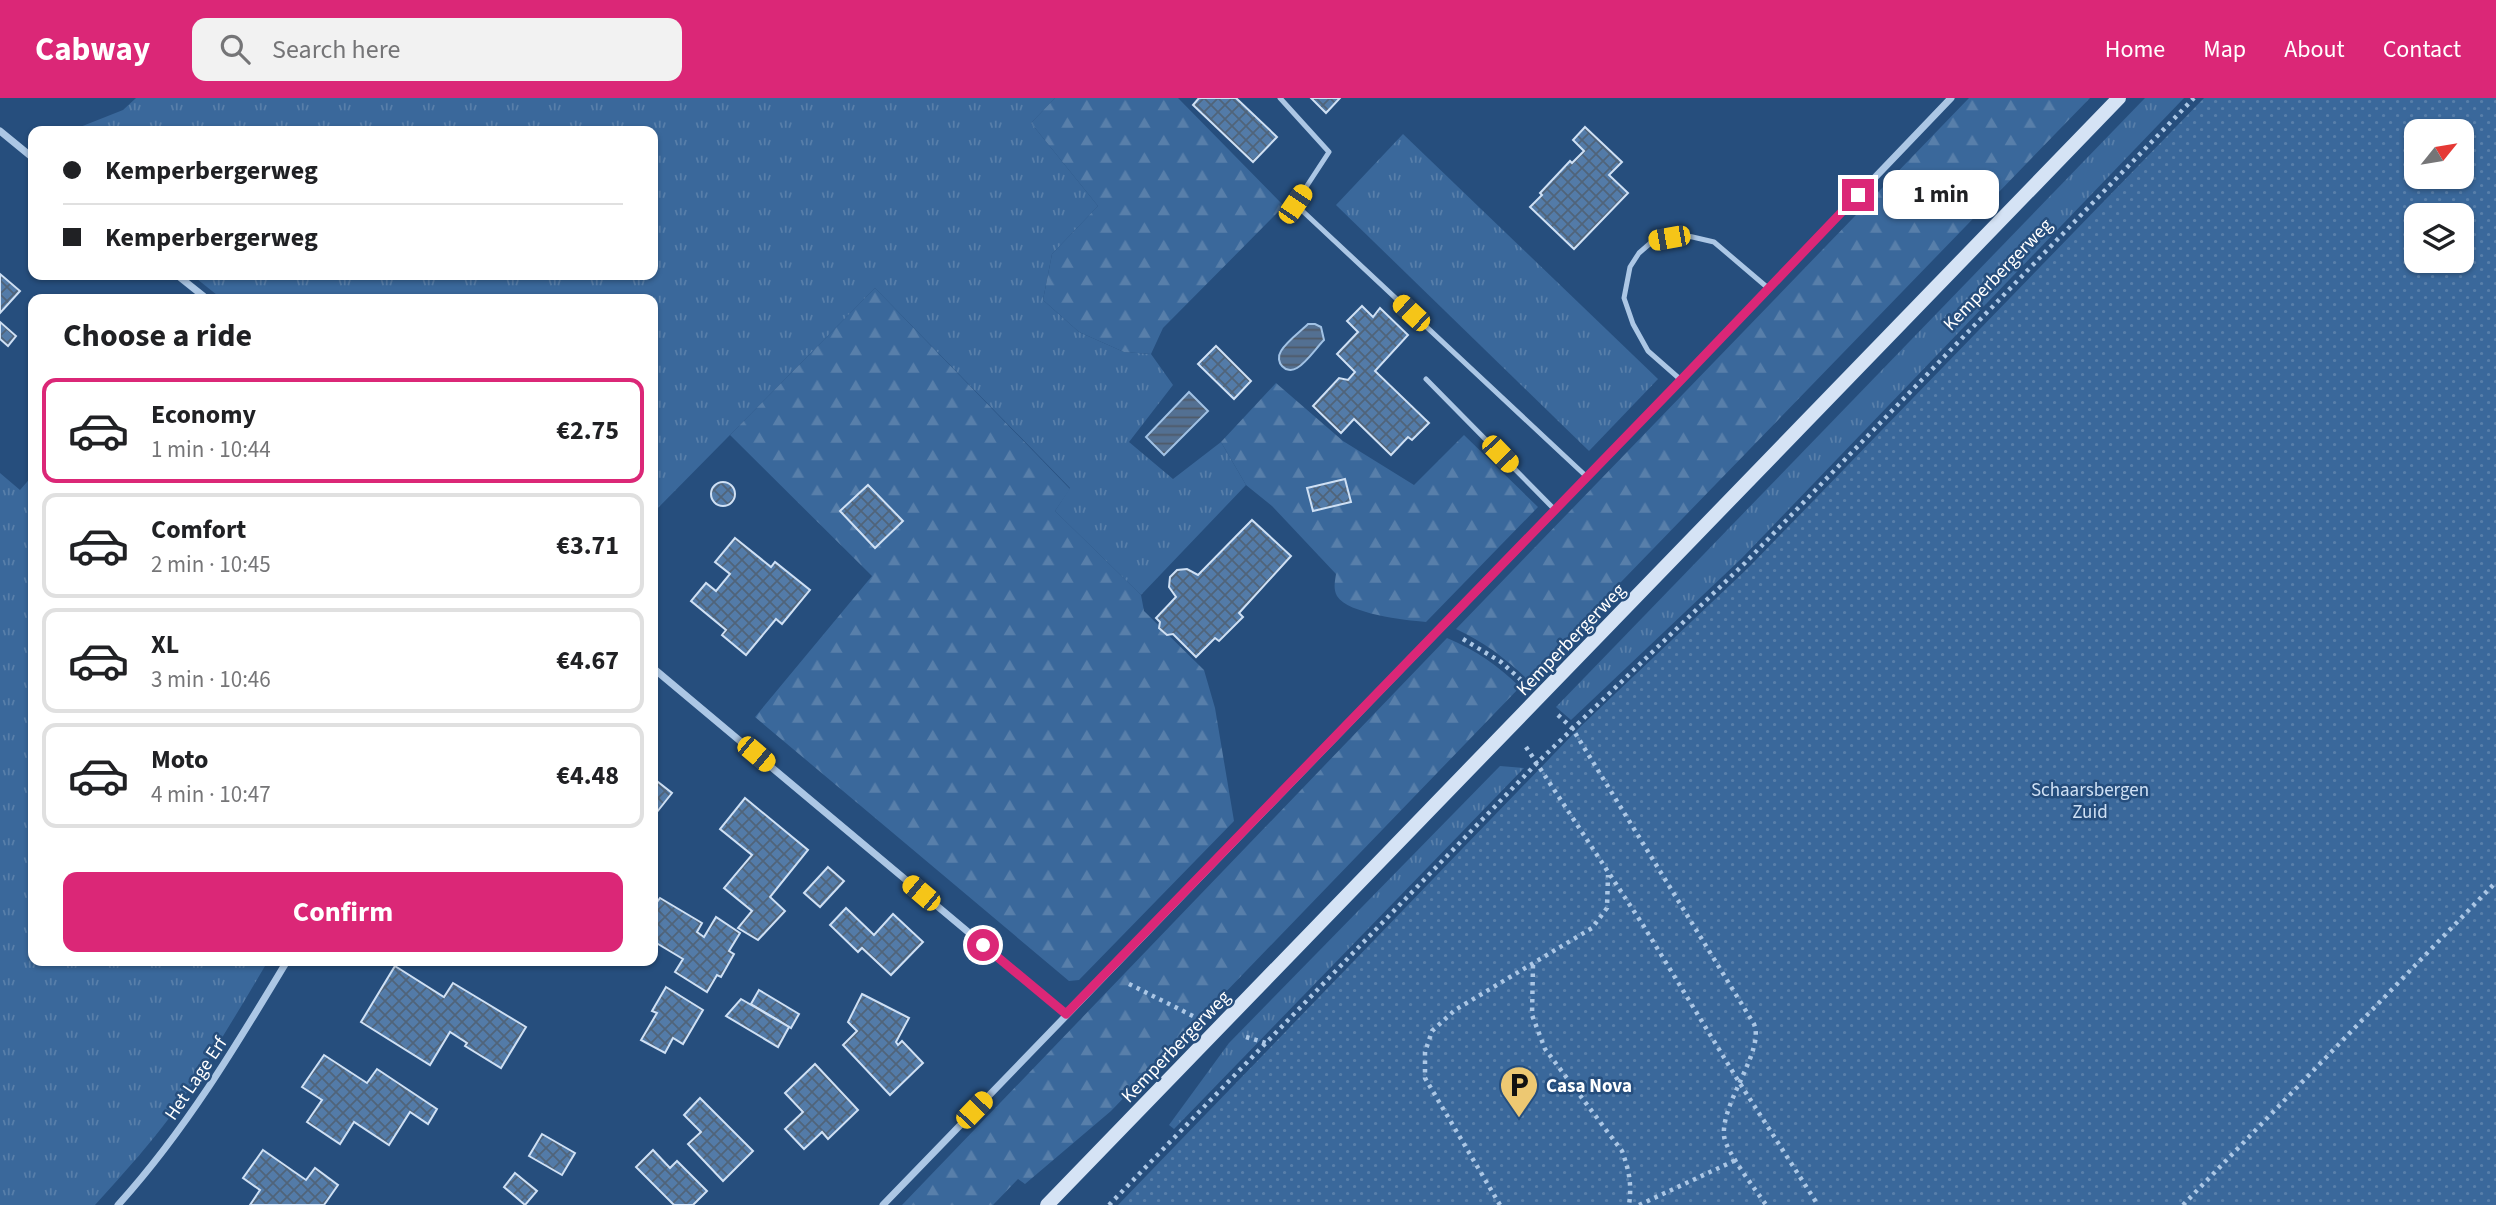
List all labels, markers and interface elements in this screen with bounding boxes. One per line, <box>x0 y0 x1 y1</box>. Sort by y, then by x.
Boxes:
search box <box>192 18 682 81</box>
text: Cabway <box>35 26 150 73</box>
icon: search <box>216 30 254 68</box>
text: Search here <box>272 31 400 68</box>
text: Home <box>2105 32 2165 67</box>
text: Map <box>2203 32 2246 67</box>
text: About <box>2284 32 2345 67</box>
text: Contact <box>2383 32 2461 67</box>
north arrow <box>2404 119 2474 189</box>
map controls <box>2404 119 2474 273</box>
text: Kemperbergerweg <box>105 152 318 189</box>
callout: 1 min <box>1882 170 1998 220</box>
text: 1 min <box>1913 178 1969 211</box>
route end <box>1842 179 1874 211</box>
car <box>1275 181 1316 227</box>
button: layers <box>2404 203 2474 273</box>
street label: Kemperbergerweg <box>1937 212 2059 337</box>
text: Kemperbergerweg <box>105 219 318 256</box>
car <box>1647 224 1692 252</box>
car <box>1389 291 1434 335</box>
text: Choose a ride <box>63 313 252 359</box>
text: Economy <box>151 396 256 433</box>
icon: car <box>67 399 130 462</box>
text: €2.75 <box>556 412 619 449</box>
car <box>1478 432 1523 476</box>
text: 1 min · 10:44 <box>151 433 271 466</box>
text: Comfort <box>151 511 246 548</box>
icon: car <box>67 514 130 577</box>
text: €3.71 <box>556 527 619 564</box>
text: 2 min · 10:45 <box>151 548 271 581</box>
street label: Kemperbergerweg <box>1510 577 1632 702</box>
text: XL <box>151 626 179 663</box>
icon: car <box>67 629 130 692</box>
text: €4.67 <box>556 642 619 679</box>
text: 3 min · 10:46 <box>151 663 271 696</box>
car <box>734 732 779 776</box>
text: Moto <box>151 741 208 778</box>
icon: car <box>67 744 130 807</box>
text: €4.48 <box>556 757 619 794</box>
park label: Schaarsbergen Zuid <box>2031 777 2149 826</box>
text: 4 min · 10:47 <box>151 778 271 811</box>
car <box>899 871 944 915</box>
button: Confirm <box>63 872 623 952</box>
route start <box>967 929 999 961</box>
street label: Kemperbergerweg <box>1115 984 1237 1109</box>
street label: Het Lage Erf <box>158 1031 235 1126</box>
parking icon: Casa Nova <box>1498 1064 1540 1119</box>
place label: Casa Nova <box>1546 1073 1632 1100</box>
car <box>952 1088 997 1132</box>

